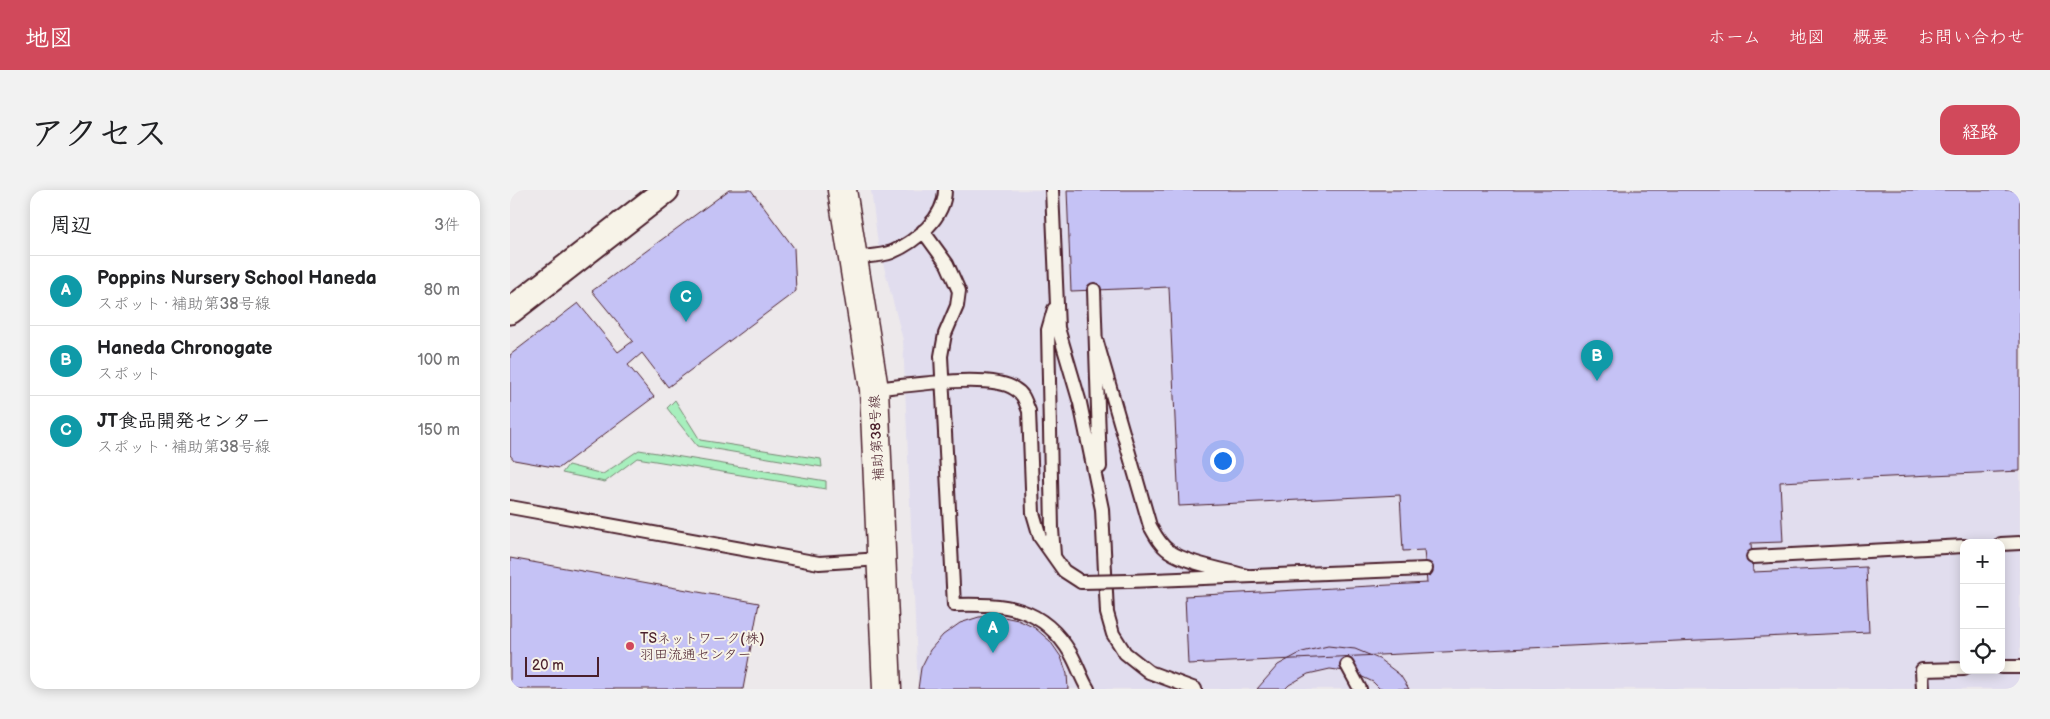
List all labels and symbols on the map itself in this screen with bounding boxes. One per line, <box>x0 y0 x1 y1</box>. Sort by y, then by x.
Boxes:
pin: C <box>670 281 702 322</box>
pin: B <box>1581 340 1613 381</box>
street label: 補助第38号線 <box>866 394 887 482</box>
your location <box>1210 448 1236 474</box>
pin: A <box>977 612 1009 653</box>
place label: TSネットワーク(株) 羽田流通センター <box>640 630 765 663</box>
marker: TSネットワーク(株) 羽田流通センター <box>624 640 636 652</box>
scale bar <box>525 654 599 677</box>

